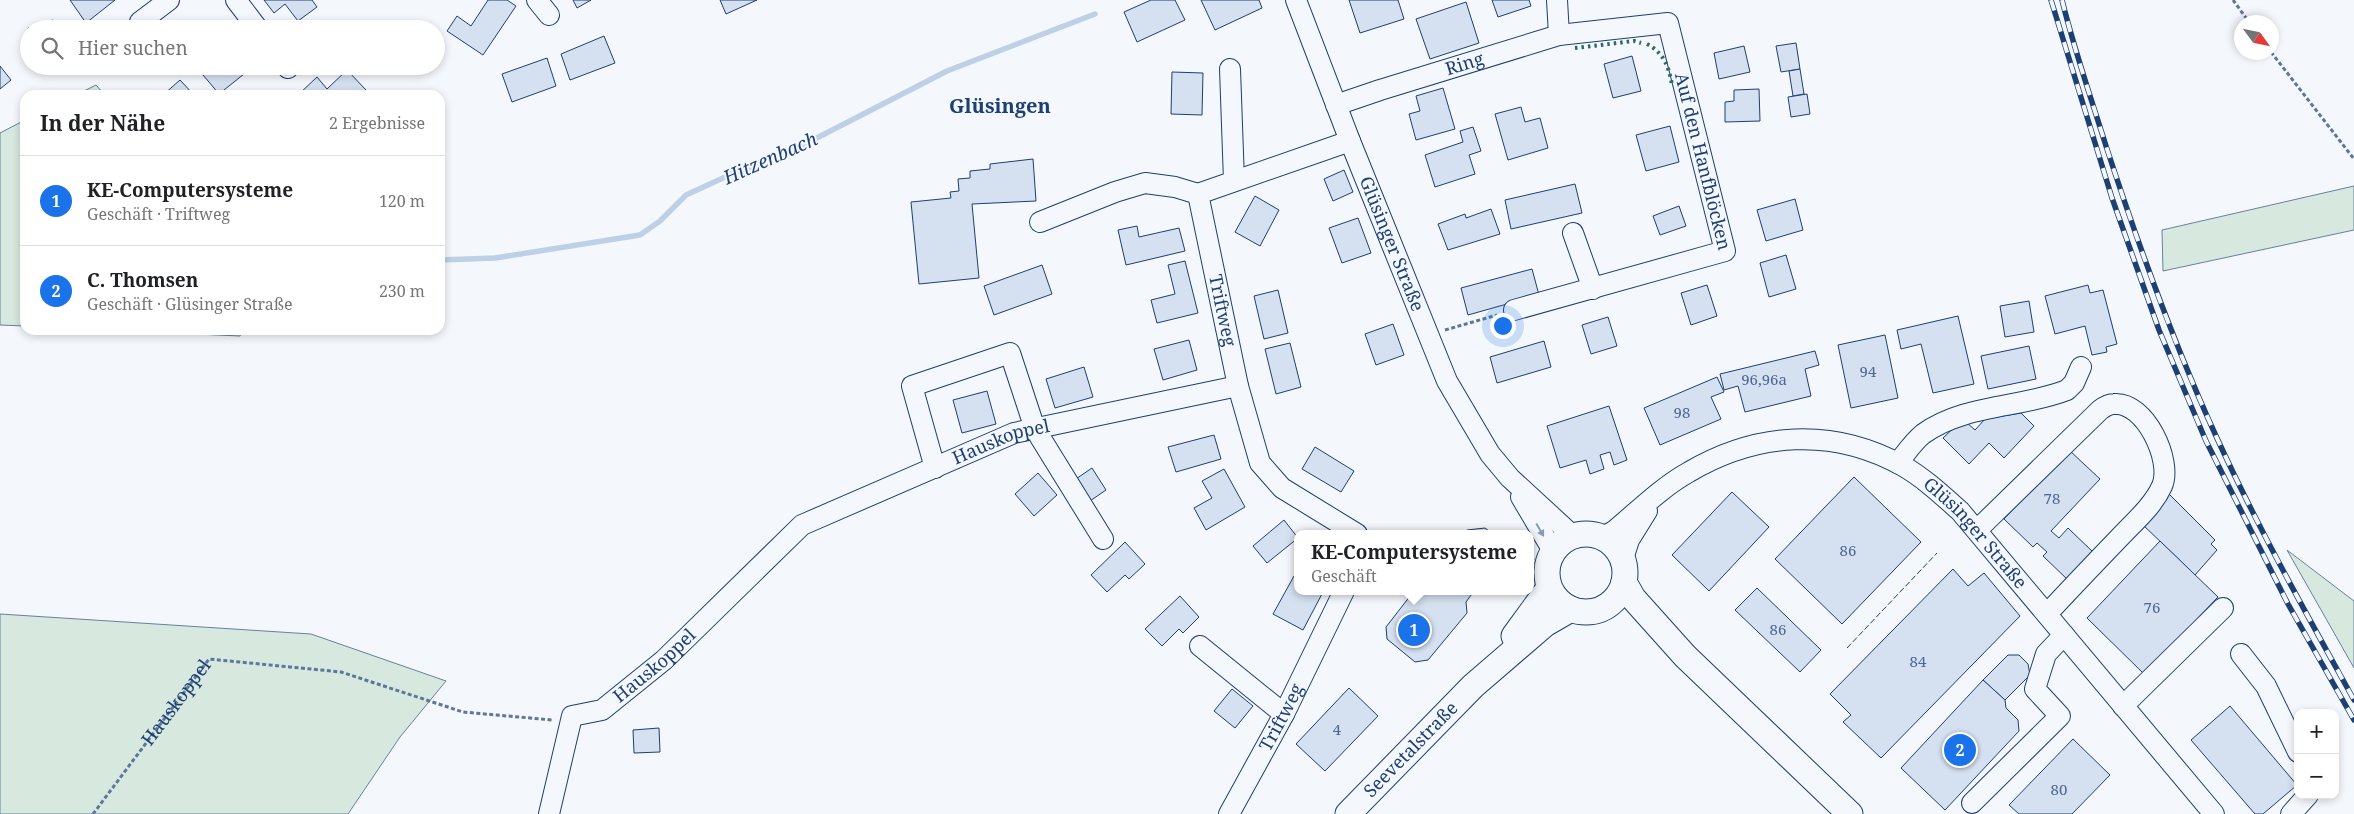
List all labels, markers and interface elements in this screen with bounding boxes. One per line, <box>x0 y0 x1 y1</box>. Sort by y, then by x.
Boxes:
north arrow <box>2234 15 2279 60</box>
search box <box>20 20 445 75</box>
icon: search <box>38 34 66 62</box>
text: Hier suchen <box>78 35 188 61</box>
street label: Ring <box>1442 46 1487 80</box>
street label: Auf den Hanfblöcken <box>1670 70 1737 253</box>
district label: Glüsingen <box>949 92 1051 119</box>
text: In der Nähe <box>40 109 165 137</box>
text: 2 Ergebnisse <box>329 112 425 134</box>
water label: Hitzenbach <box>718 125 822 191</box>
street label: Glüsinger Straße <box>1354 172 1431 315</box>
text: KE-Computersysteme <box>87 177 293 203</box>
text: 1 <box>51 190 61 212</box>
text: 120 m <box>379 190 425 212</box>
text: Geschäft · Triftweg <box>87 203 230 225</box>
text: C. Thomsen <box>87 267 198 293</box>
street label: Triftweg <box>1204 272 1243 349</box>
text: 2 <box>51 280 61 302</box>
text: 230 m <box>379 280 425 302</box>
text: Geschäft · Glüsinger Straße <box>87 293 293 315</box>
your location <box>1490 313 1516 339</box>
house number: 94 <box>1860 361 1877 381</box>
house number: 96,96a <box>1741 369 1787 389</box>
house number: 98 <box>1674 402 1690 422</box>
street label: Hauskoppel <box>948 413 1052 469</box>
street label: Glüsinger Straße <box>1919 471 2033 593</box>
house number: 78 <box>2044 488 2060 508</box>
one-way arrow <box>1536 523 1545 536</box>
popup <box>1294 530 1534 595</box>
text: KE-Computersysteme <box>1311 539 1517 565</box>
house number: 86 <box>1840 540 1856 560</box>
text: Geschäft <box>1311 565 1377 587</box>
house number: 76 <box>2144 597 2160 617</box>
pin: 1 <box>1398 611 1430 649</box>
house number: 86 <box>1770 619 1786 639</box>
street label: Hauskoppel <box>608 622 701 707</box>
house number: 84 <box>1910 651 1927 671</box>
street label: Hauskoppel <box>135 654 216 750</box>
street label: Triftweg <box>1253 679 1308 755</box>
street label: Seevetalstraße <box>1358 696 1463 802</box>
map controls <box>2294 709 2339 799</box>
button: + <box>2294 709 2339 754</box>
house number: 4 <box>1333 719 1342 739</box>
pin: 2 <box>1944 731 1976 769</box>
button: − <box>2294 754 2339 799</box>
house number: 80 <box>2051 779 2067 799</box>

